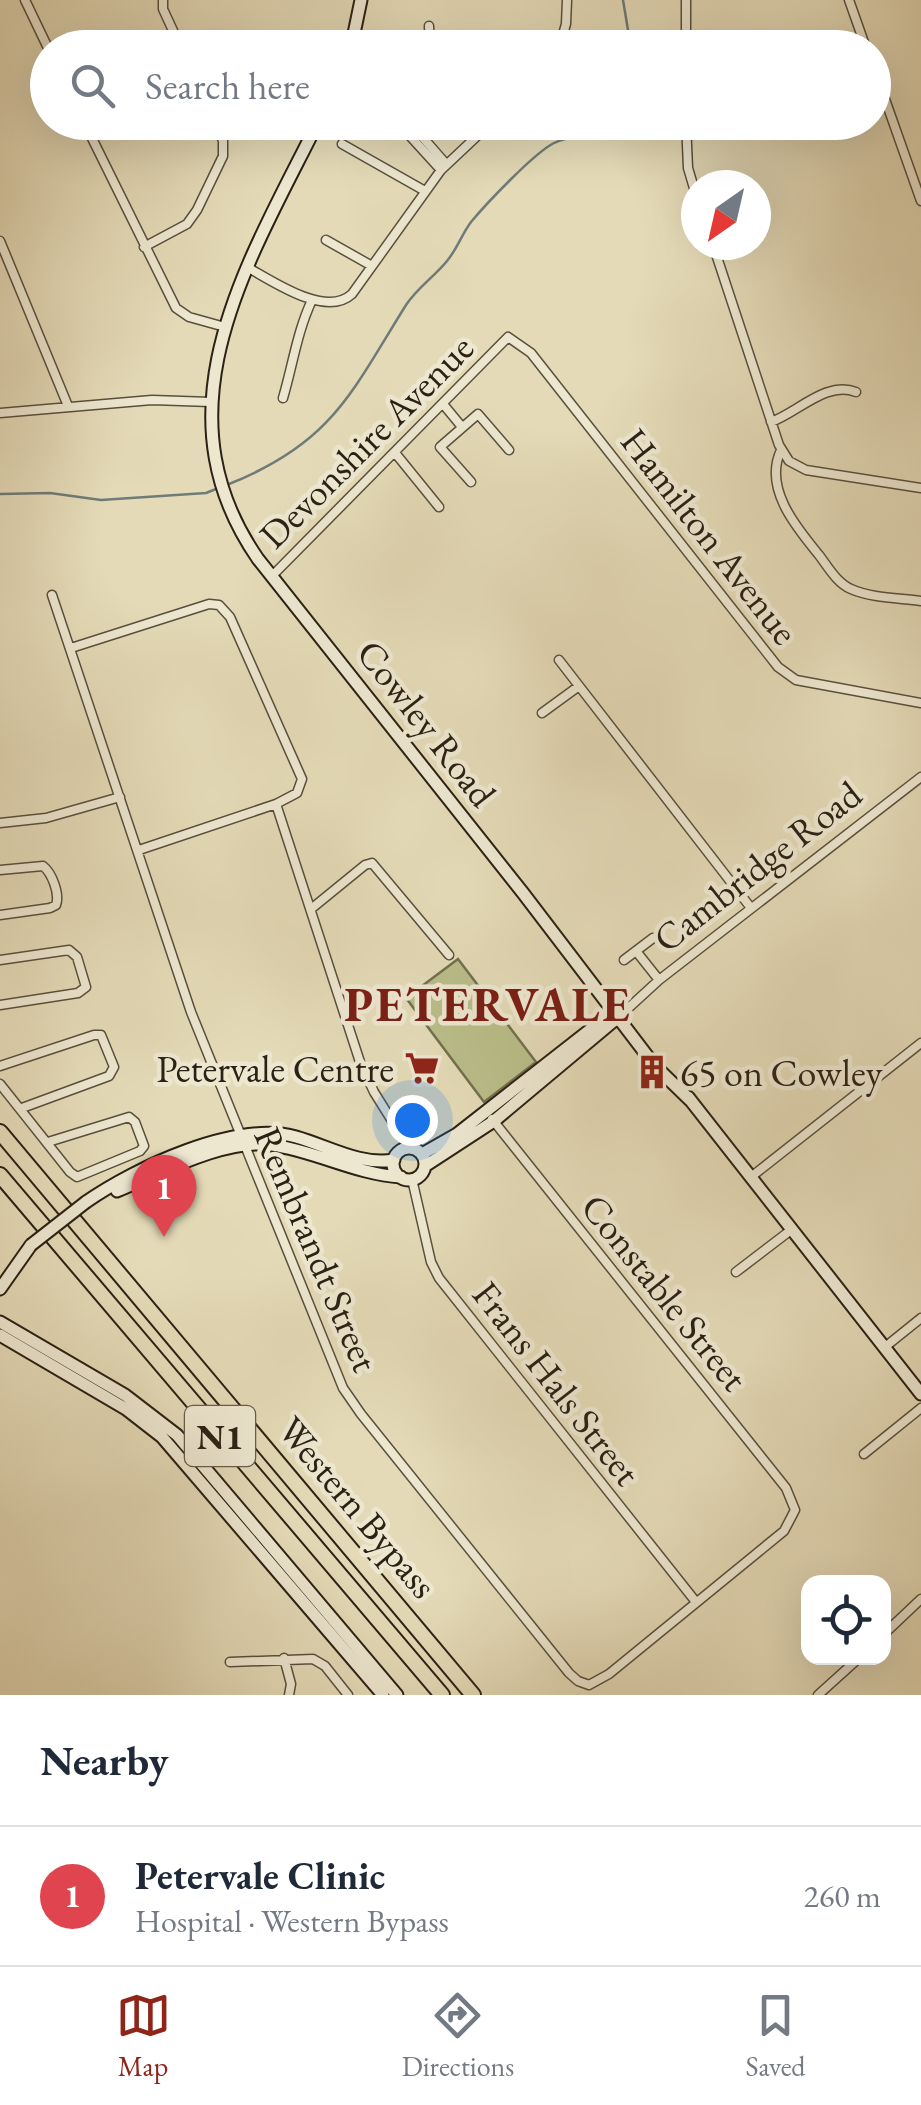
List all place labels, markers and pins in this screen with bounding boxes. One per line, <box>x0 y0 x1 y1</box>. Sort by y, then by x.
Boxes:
place label: Petervale Centre <box>157 1044 394 1093</box>
place label: 65 on Cowley <box>680 1048 883 1097</box>
supermarket icon: Petervale Centre <box>403 1049 441 1087</box>
building icon: 65 on Cowley <box>633 1053 671 1091</box>
pin: 1 <box>132 1154 196 1237</box>

